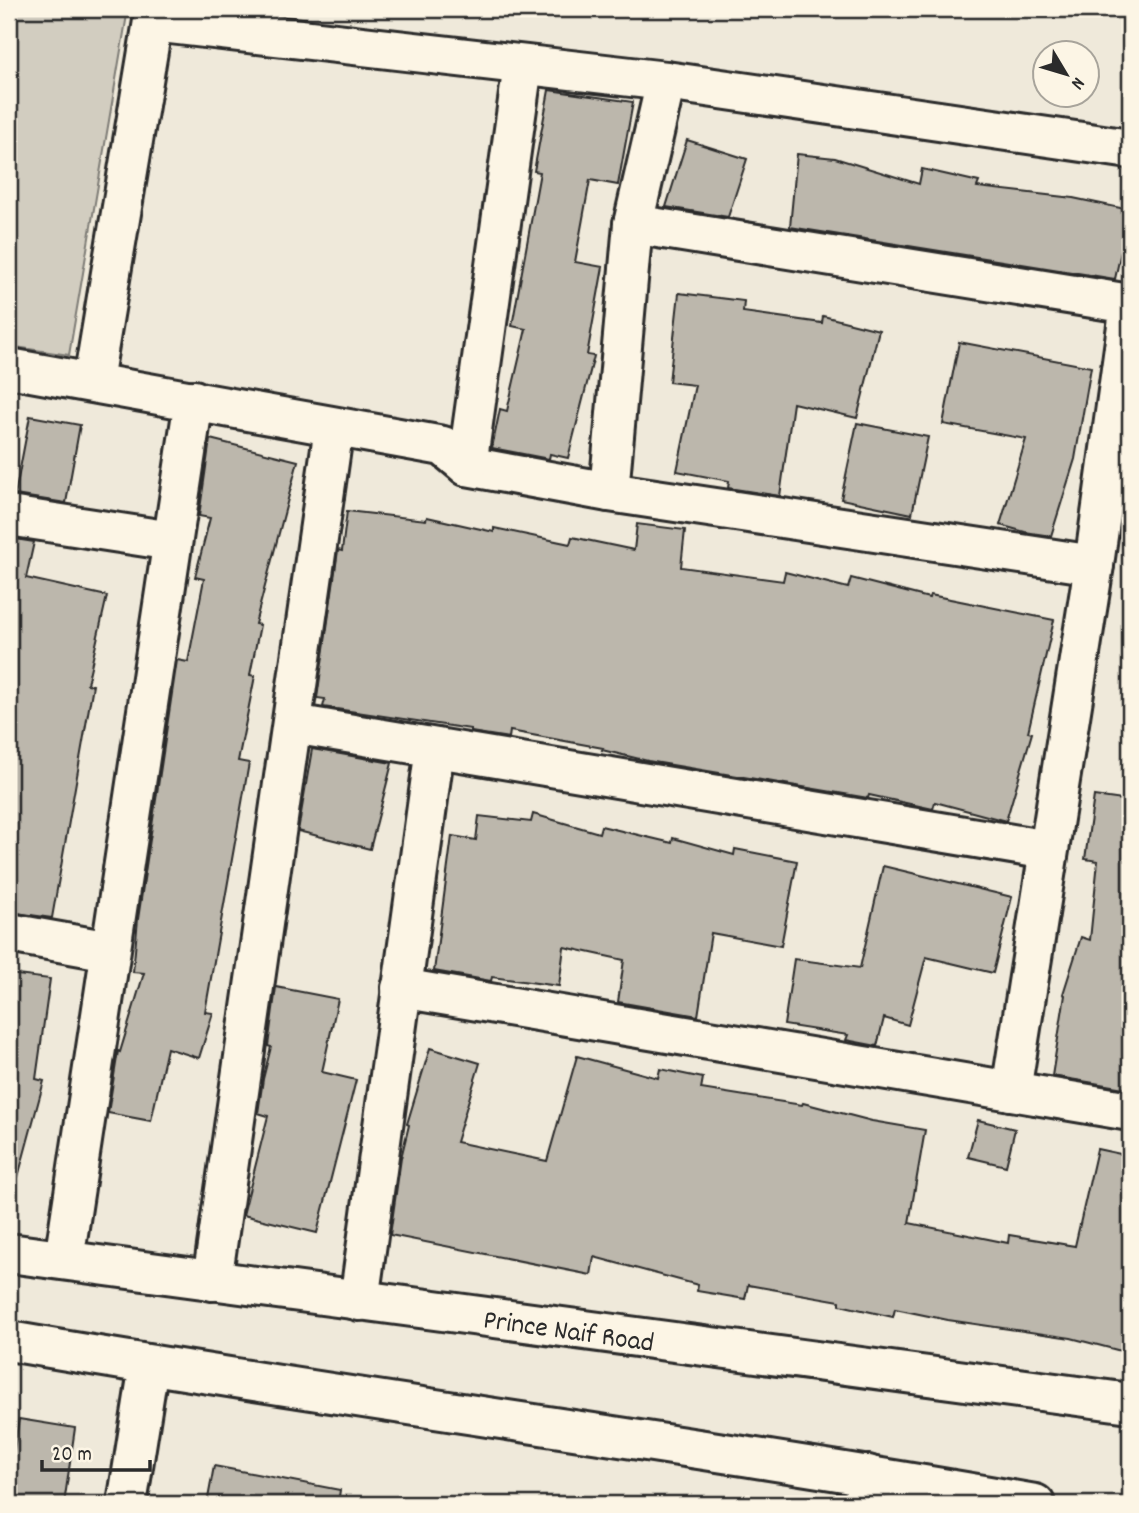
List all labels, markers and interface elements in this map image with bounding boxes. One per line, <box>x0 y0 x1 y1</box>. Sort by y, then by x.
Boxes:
north arrow <box>1030 38 1100 108</box>
text: N <box>1063 70 1090 94</box>
street label: Prince Naif Road <box>480 1302 656 1366</box>
scale bar <box>42 1429 150 1473</box>
text: 20 m <box>52 1441 92 1471</box>

